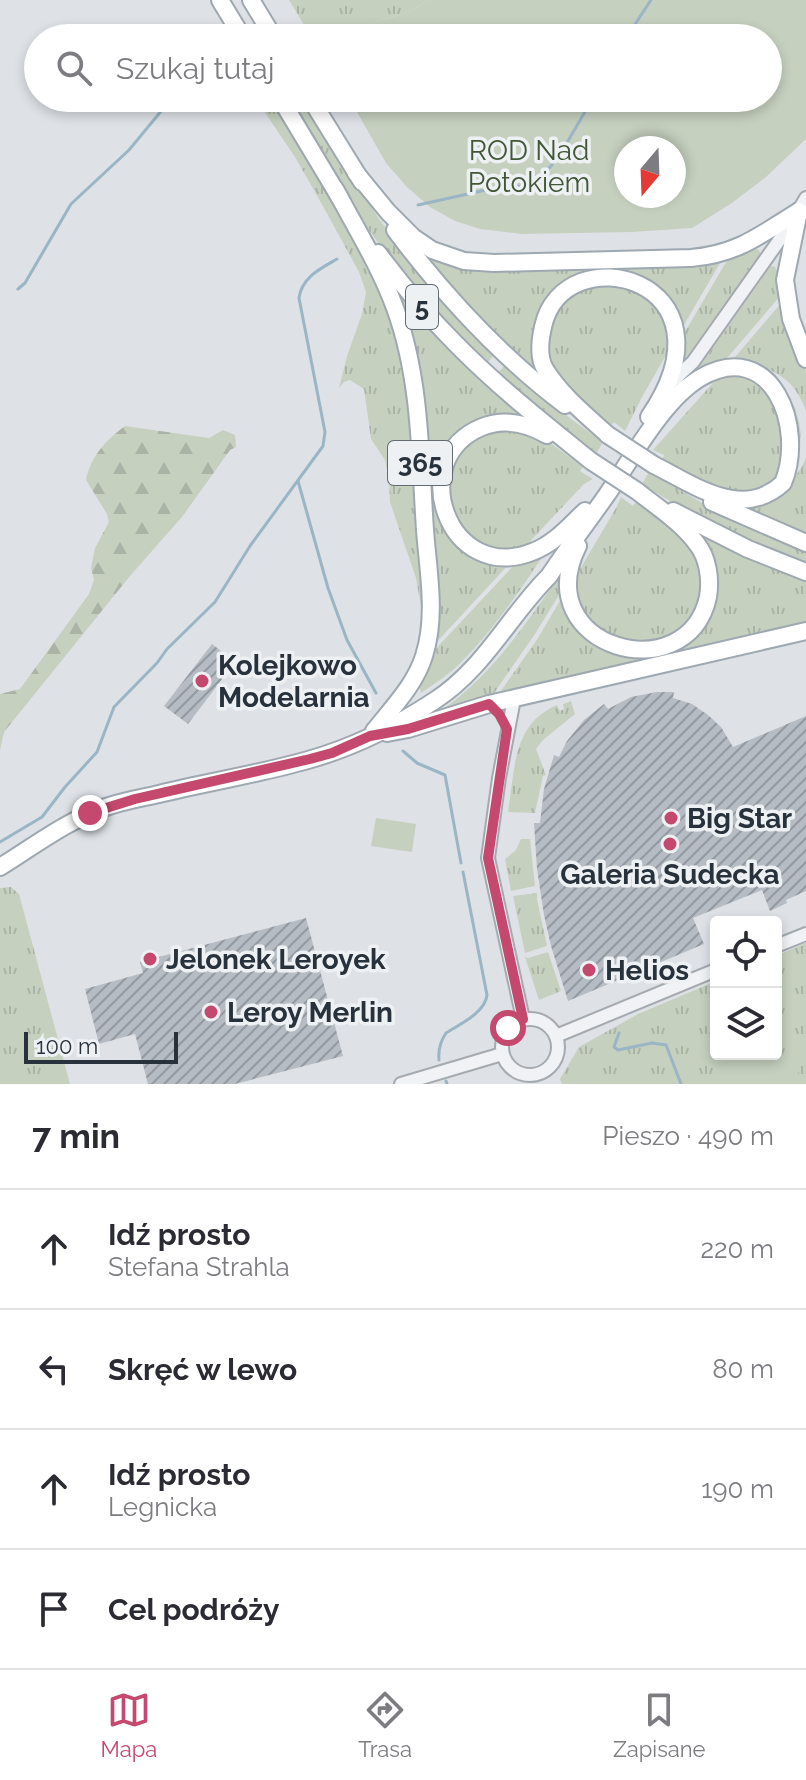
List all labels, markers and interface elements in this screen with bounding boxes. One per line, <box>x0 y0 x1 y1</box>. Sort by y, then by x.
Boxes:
search box <box>24 24 782 112</box>
icon: search <box>52 46 96 90</box>
text: Szukaj tutaj <box>116 51 274 86</box>
park label: ROD Nad Potokiem <box>468 134 590 199</box>
north arrow <box>614 136 686 208</box>
road number: 5 <box>406 285 438 329</box>
road number: 365 <box>388 441 452 485</box>
place label: Kolejkowo Modelarnia <box>218 649 370 714</box>
marker: Kolejkowo Modelarnia <box>193 672 211 690</box>
route end <box>72 795 108 831</box>
place label: Big Star <box>687 802 792 835</box>
marker: Big Star <box>662 809 680 827</box>
marker: Galeria Sudecka <box>661 835 679 853</box>
place label: Galeria Sudecka <box>560 858 780 891</box>
map controls <box>710 916 782 1060</box>
button: locate <box>710 916 782 988</box>
place label: Jelonek Leroyek <box>166 943 386 976</box>
marker: Jelonek Leroyek <box>141 950 159 968</box>
place label: Helios <box>605 954 689 987</box>
marker: Helios <box>580 961 598 979</box>
button: layers <box>710 988 782 1060</box>
place label: Leroy Merlin <box>227 996 393 1029</box>
marker: Leroy Merlin <box>202 1003 220 1021</box>
route start <box>490 1010 526 1046</box>
scale bar <box>24 1028 178 1064</box>
text: 100 m <box>36 1033 98 1059</box>
text: 7 min <box>32 1116 120 1156</box>
text: Pieszo · 490 m <box>602 1121 774 1151</box>
text: Idź prosto <box>108 1217 251 1252</box>
icon: ahead <box>32 1227 76 1271</box>
text: 220 m <box>700 1234 774 1264</box>
text: Stefana Strahla <box>108 1252 290 1282</box>
icon: left <box>32 1347 76 1391</box>
text: Skręć w lewo <box>108 1352 297 1387</box>
text: 80 m <box>712 1354 774 1384</box>
text: Idź prosto <box>108 1457 251 1492</box>
icon: ahead <box>32 1467 76 1511</box>
text: 190 m <box>701 1474 774 1504</box>
text: Legnicka <box>108 1492 217 1522</box>
icon: arrive <box>32 1587 76 1631</box>
text: Cel podróży <box>108 1592 280 1627</box>
tab: Mapa <box>100 1688 157 1762</box>
tab: Trasa <box>358 1688 412 1762</box>
tab: Zapisane <box>613 1688 706 1762</box>

